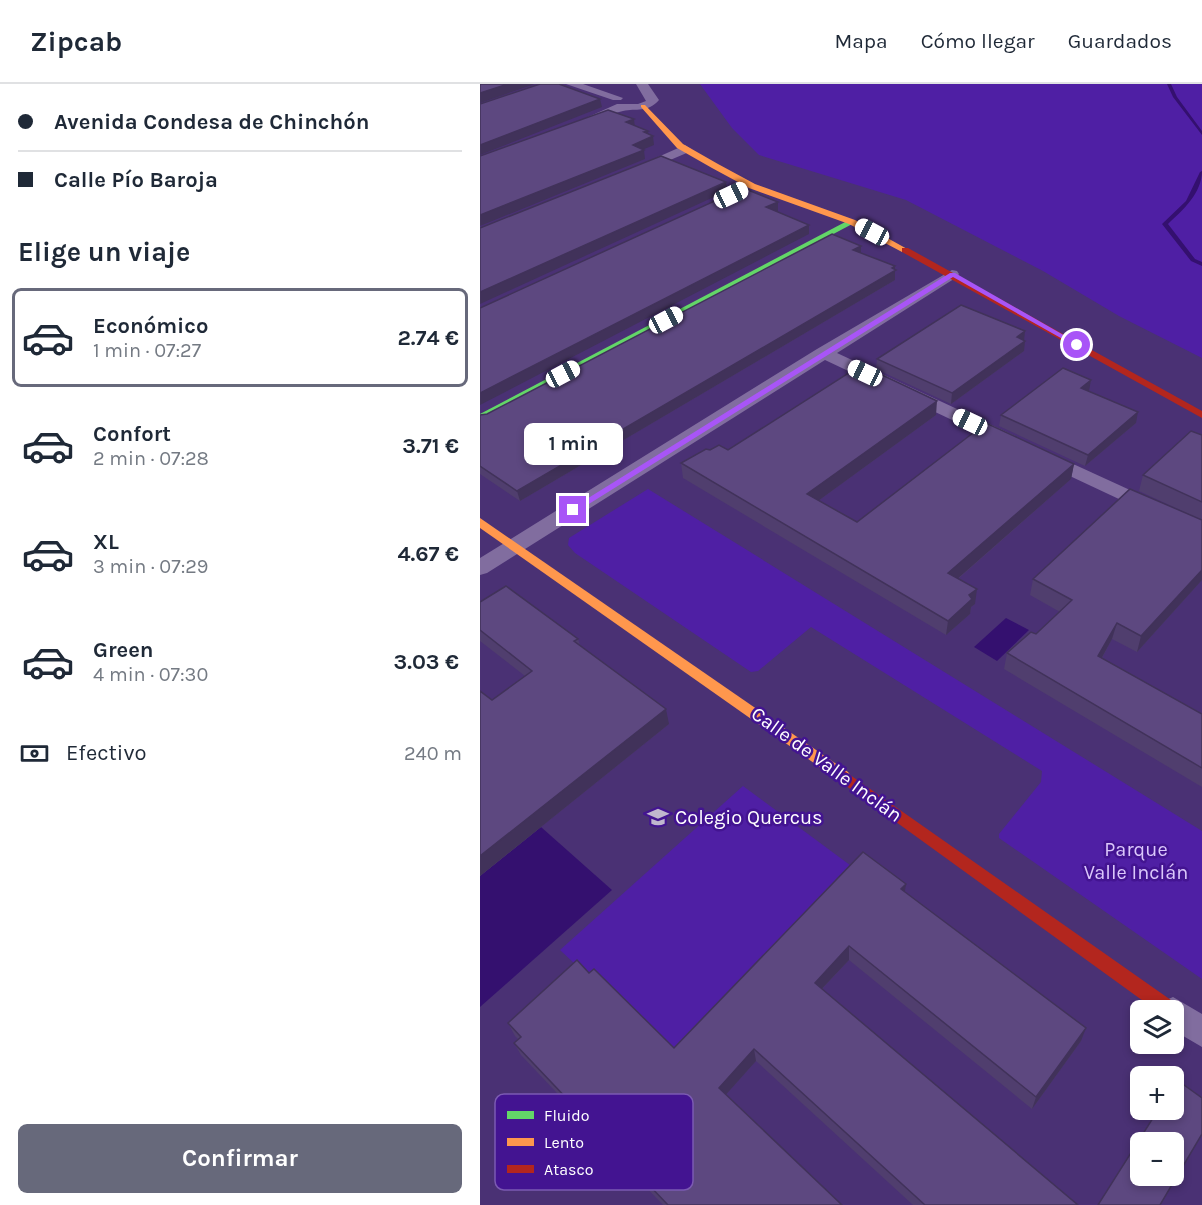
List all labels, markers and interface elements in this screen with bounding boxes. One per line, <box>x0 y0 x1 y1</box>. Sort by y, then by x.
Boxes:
text: Zipcab <box>30 25 122 58</box>
text: Mapa <box>834 29 888 53</box>
text: Cómo llegar <box>921 29 1035 53</box>
text: Guardados <box>1068 29 1172 53</box>
text: Avenida Condesa de Chinchón <box>54 109 369 135</box>
text: Calle Pío Baroja <box>54 167 218 193</box>
car <box>711 179 751 211</box>
car <box>852 216 892 248</box>
text: Elige un viaje <box>18 236 190 268</box>
car <box>646 304 686 336</box>
icon: car <box>21 311 75 365</box>
text: Económico <box>93 313 208 339</box>
text: 2.74 € <box>397 325 459 351</box>
route start <box>1063 331 1090 358</box>
text: 1 min · 07:27 <box>93 339 201 362</box>
car <box>845 357 885 389</box>
car <box>543 358 583 390</box>
car <box>950 406 990 438</box>
icon: car <box>21 419 75 473</box>
text: Confort <box>93 421 171 447</box>
callout: 1 min <box>524 423 622 465</box>
text: 1 min <box>548 432 599 455</box>
text: 3.71 € <box>402 433 459 459</box>
text: 2 min · 07:28 <box>93 447 209 470</box>
route end <box>559 496 586 523</box>
icon: car <box>21 527 75 581</box>
text: XL <box>93 529 119 555</box>
text: 4.67 € <box>397 541 459 567</box>
text: 3 min · 07:29 <box>93 555 208 578</box>
icon: car <box>21 635 75 689</box>
text: Green <box>93 637 154 663</box>
text: 3.03 € <box>393 649 459 675</box>
text: 4 min · 07:30 <box>93 663 208 686</box>
street label: Calle de Valle Inclán <box>747 702 907 827</box>
icon: cash <box>18 737 51 770</box>
text: Efectivo <box>66 740 146 766</box>
text: 240 m <box>404 742 462 765</box>
school or university icon: Colegio Quercus <box>646 805 670 829</box>
place label: Colegio Quercus <box>675 806 823 829</box>
park label: Parque Valle Inclán <box>1084 838 1188 884</box>
map controls <box>1130 1000 1184 1186</box>
button: layers <box>1130 1000 1184 1054</box>
button: + <box>1130 1066 1184 1120</box>
legend <box>495 1094 693 1190</box>
text: Fluido <box>544 1106 590 1125</box>
button: Confirmar <box>18 1124 462 1193</box>
button: − <box>1130 1132 1184 1186</box>
text: Lento <box>544 1133 584 1152</box>
text: Atasco <box>544 1160 593 1179</box>

